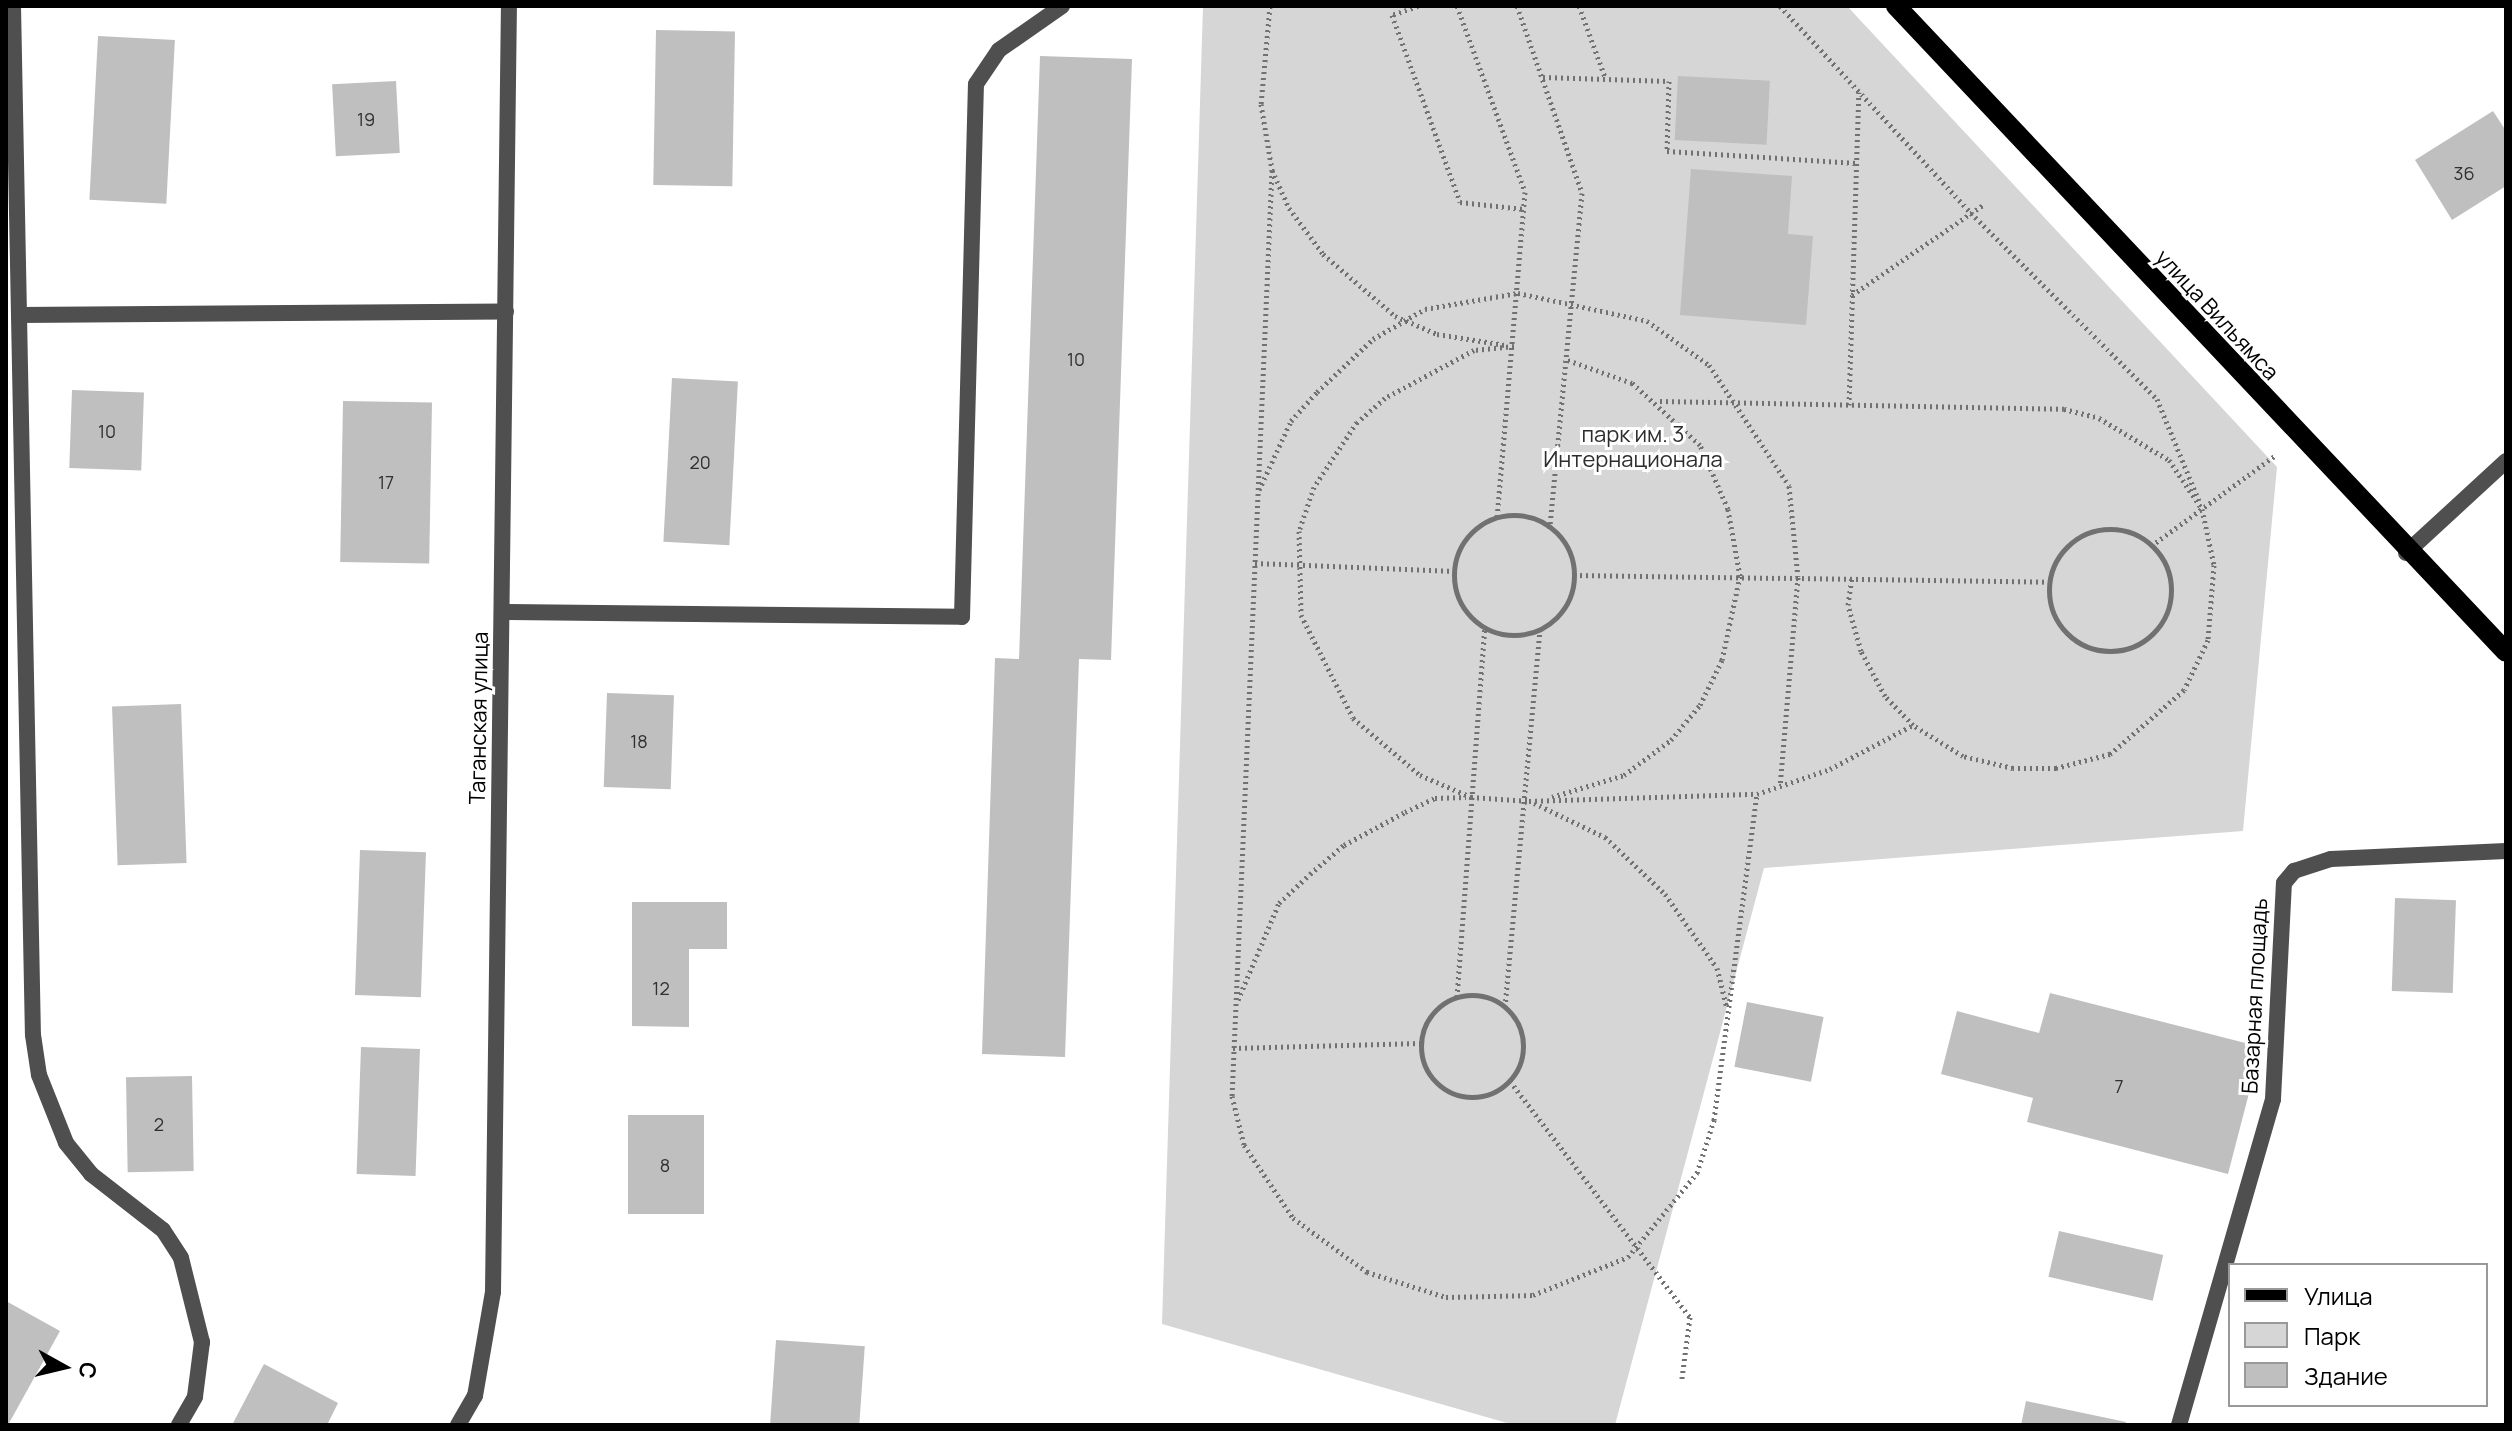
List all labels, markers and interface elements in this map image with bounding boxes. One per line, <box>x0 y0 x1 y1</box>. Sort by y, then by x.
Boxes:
house number: 19 <box>357 108 375 130</box>
house number: 36 <box>2453 162 2475 184</box>
street label: улица Вильямса <box>2150 244 2284 386</box>
house number: 10 <box>1067 348 1085 370</box>
house number: 10 <box>98 420 116 442</box>
park label: парк им. 3 Интернационала <box>1543 421 1723 472</box>
house number: 20 <box>689 451 711 473</box>
house number: 17 <box>378 471 394 493</box>
street label: Таганская улица <box>464 631 494 805</box>
house number: 18 <box>630 730 648 752</box>
street label: Базарная площадь <box>2237 897 2273 1095</box>
house number: 12 <box>652 977 670 999</box>
house number: 7 <box>2114 1075 2124 1097</box>
house number: 2 <box>154 1113 164 1135</box>
house number: 8 <box>660 1154 670 1176</box>
legend <box>2228 1263 2488 1407</box>
text: Улица <box>2304 1279 2373 1312</box>
text: Парк <box>2304 1319 2360 1352</box>
north arrow <box>24 1327 104 1407</box>
text: Здание <box>2304 1359 2388 1392</box>
text: С <box>72 1360 104 1380</box>

